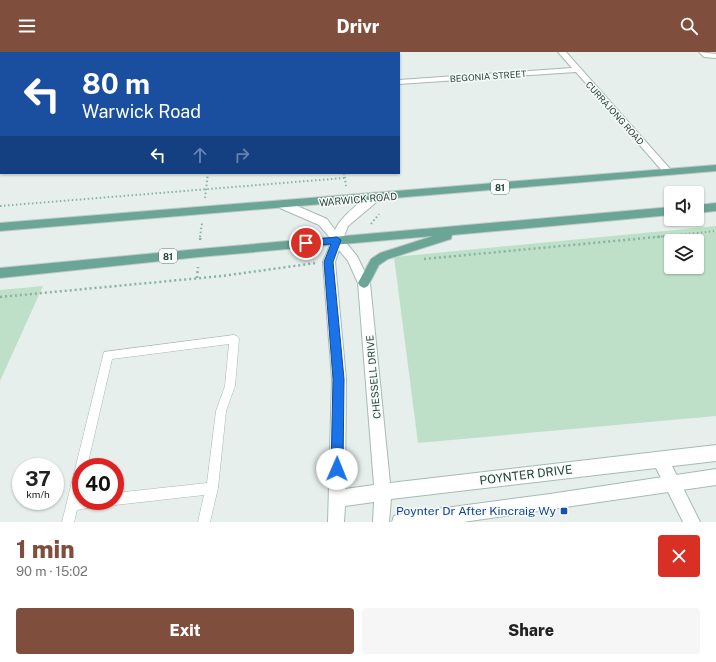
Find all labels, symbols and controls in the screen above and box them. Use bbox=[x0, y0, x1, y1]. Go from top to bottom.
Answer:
icon: menu bbox=[16, 15, 38, 37]
icon: search bbox=[678, 15, 700, 37]
text: Drivr bbox=[337, 16, 379, 37]
text: 80 m bbox=[82, 67, 150, 100]
icon: left bbox=[16, 68, 68, 120]
street label: BEGONIA STREET bbox=[449, 68, 527, 84]
street label: CURRAJONG ROAD bbox=[584, 79, 646, 147]
text: Warwick Road bbox=[82, 101, 201, 122]
icon: left bbox=[147, 144, 169, 166]
icon: ahead bbox=[189, 144, 211, 166]
icon: right bbox=[231, 144, 253, 166]
road number: 81 bbox=[491, 180, 509, 194]
map controls bbox=[664, 186, 704, 274]
button: sound bbox=[664, 186, 704, 226]
street label: WARWICK ROAD bbox=[319, 190, 398, 208]
pin bbox=[289, 226, 323, 260]
icon: arrive bbox=[295, 232, 317, 254]
button: layers bbox=[664, 234, 704, 274]
road number: 81 bbox=[159, 249, 177, 263]
street label: CHESSELL DRIVE bbox=[363, 335, 383, 419]
position arrow bbox=[316, 448, 358, 490]
speed limit sign: 40 bbox=[72, 458, 124, 510]
street label: POYNTER DRIVE bbox=[479, 462, 573, 488]
text: 37 bbox=[25, 467, 51, 491]
text: km/h bbox=[26, 488, 50, 500]
place label: Poynter Dr After Kincraig Wy bbox=[396, 504, 557, 518]
marker: Poynter Dr After Kincraig Wy bbox=[559, 506, 569, 516]
text: 1 min bbox=[16, 535, 75, 563]
button: close bbox=[658, 535, 700, 577]
text: 90 m · 15:02 bbox=[16, 564, 88, 579]
button: Exit bbox=[16, 608, 354, 654]
button: Share bbox=[362, 608, 700, 654]

